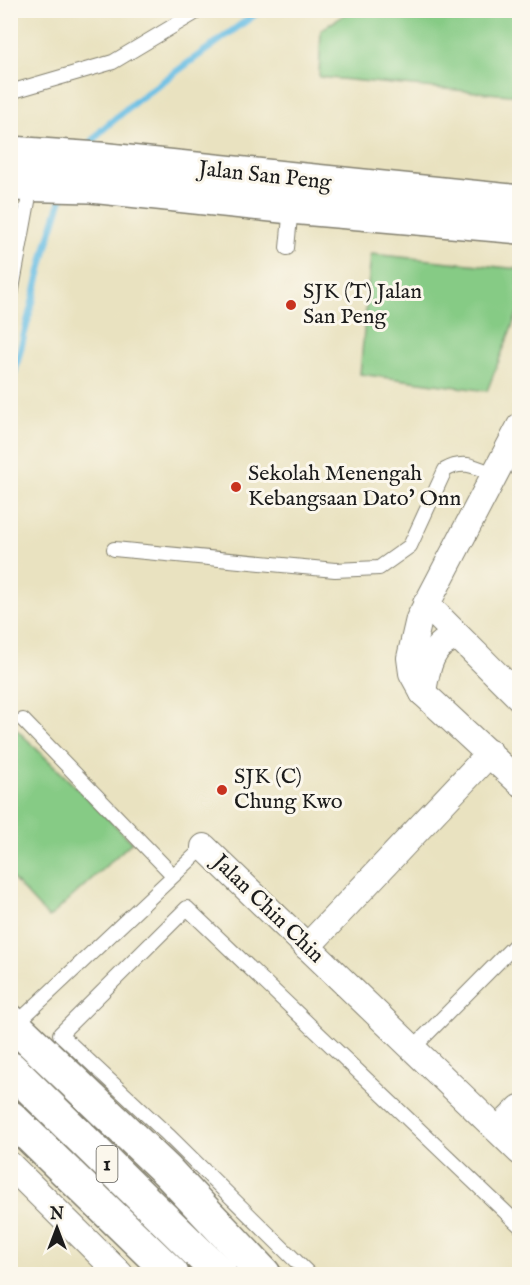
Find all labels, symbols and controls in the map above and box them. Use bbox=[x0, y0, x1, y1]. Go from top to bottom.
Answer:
street label: Jalan San Peng bbox=[194, 155, 334, 197]
place label: SJK (T) Jalan San Peng bbox=[303, 278, 422, 331]
marker: SJK (T) Jalan San Peng bbox=[284, 298, 298, 312]
place label: Sekolah Menengah Kebangsaan Dato' Onn bbox=[248, 460, 461, 513]
marker: Sekolah Menengah Kebangsaan Dato' Onn bbox=[229, 480, 243, 494]
place label: SJK (C) Chung Kwo bbox=[234, 763, 343, 816]
marker: SJK (C) Chung Kwo bbox=[215, 783, 229, 797]
street label: Jalan Chin Chin bbox=[204, 847, 330, 970]
road number: 1 bbox=[96, 1146, 118, 1182]
north arrow bbox=[27, 1198, 87, 1258]
text: N bbox=[49, 1205, 64, 1225]

